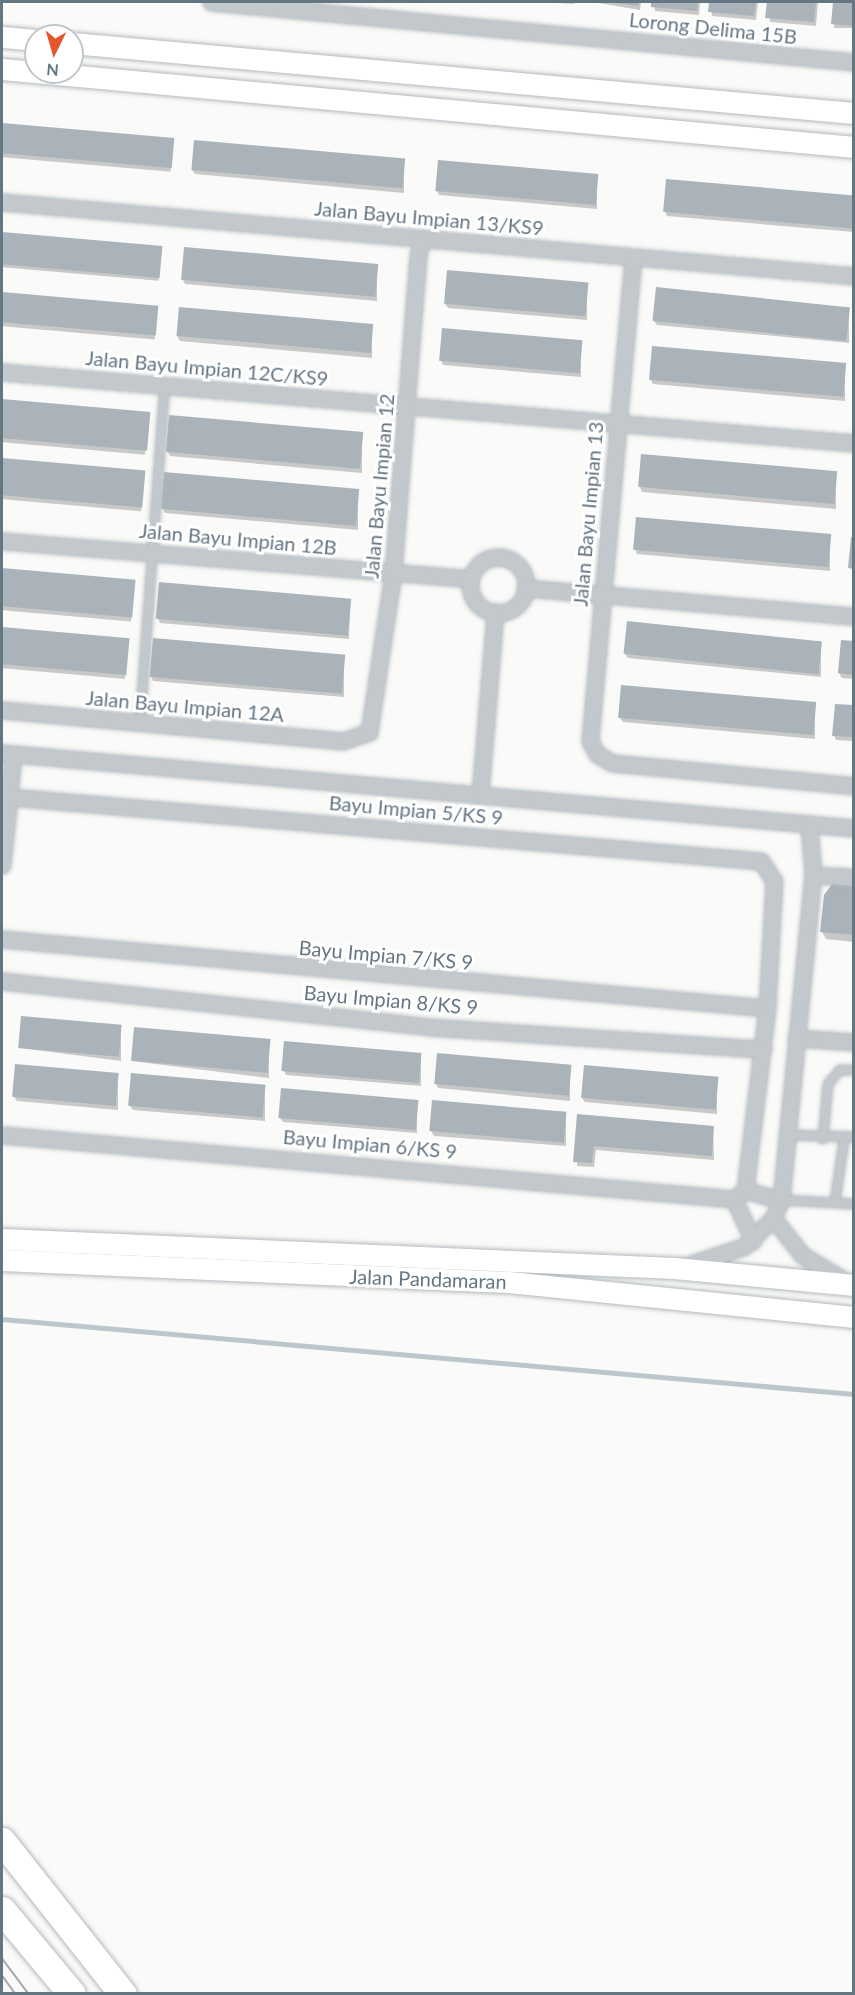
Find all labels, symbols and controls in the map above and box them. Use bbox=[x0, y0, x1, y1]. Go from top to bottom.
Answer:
street label: Lorong Delima 15B bbox=[628, 7, 798, 49]
north arrow bbox=[24, 24, 84, 84]
text: N bbox=[46, 60, 60, 80]
street label: Jalan Bayu Impian 13/KS9 bbox=[313, 196, 545, 240]
street label: Jalan Bayu Impian 12C/KS9 bbox=[85, 345, 329, 391]
street label: Jalan Bayu Impian 12 bbox=[359, 393, 399, 579]
street label: Jalan Bayu Impian 13 bbox=[568, 421, 608, 607]
street label: Jalan Bayu Impian 12B bbox=[138, 518, 338, 560]
street label: Jalan Bayu Impian 12A bbox=[85, 685, 285, 727]
street label: Bayu Impian 5/KS 9 bbox=[328, 790, 504, 830]
street label: Bayu Impian 7/KS 9 bbox=[298, 935, 474, 975]
street label: Bayu Impian 8/KS 9 bbox=[303, 980, 479, 1020]
street label: Bayu Impian 6/KS 9 bbox=[282, 1124, 458, 1164]
street label: Jalan Pandamaran bbox=[349, 1264, 507, 1294]

